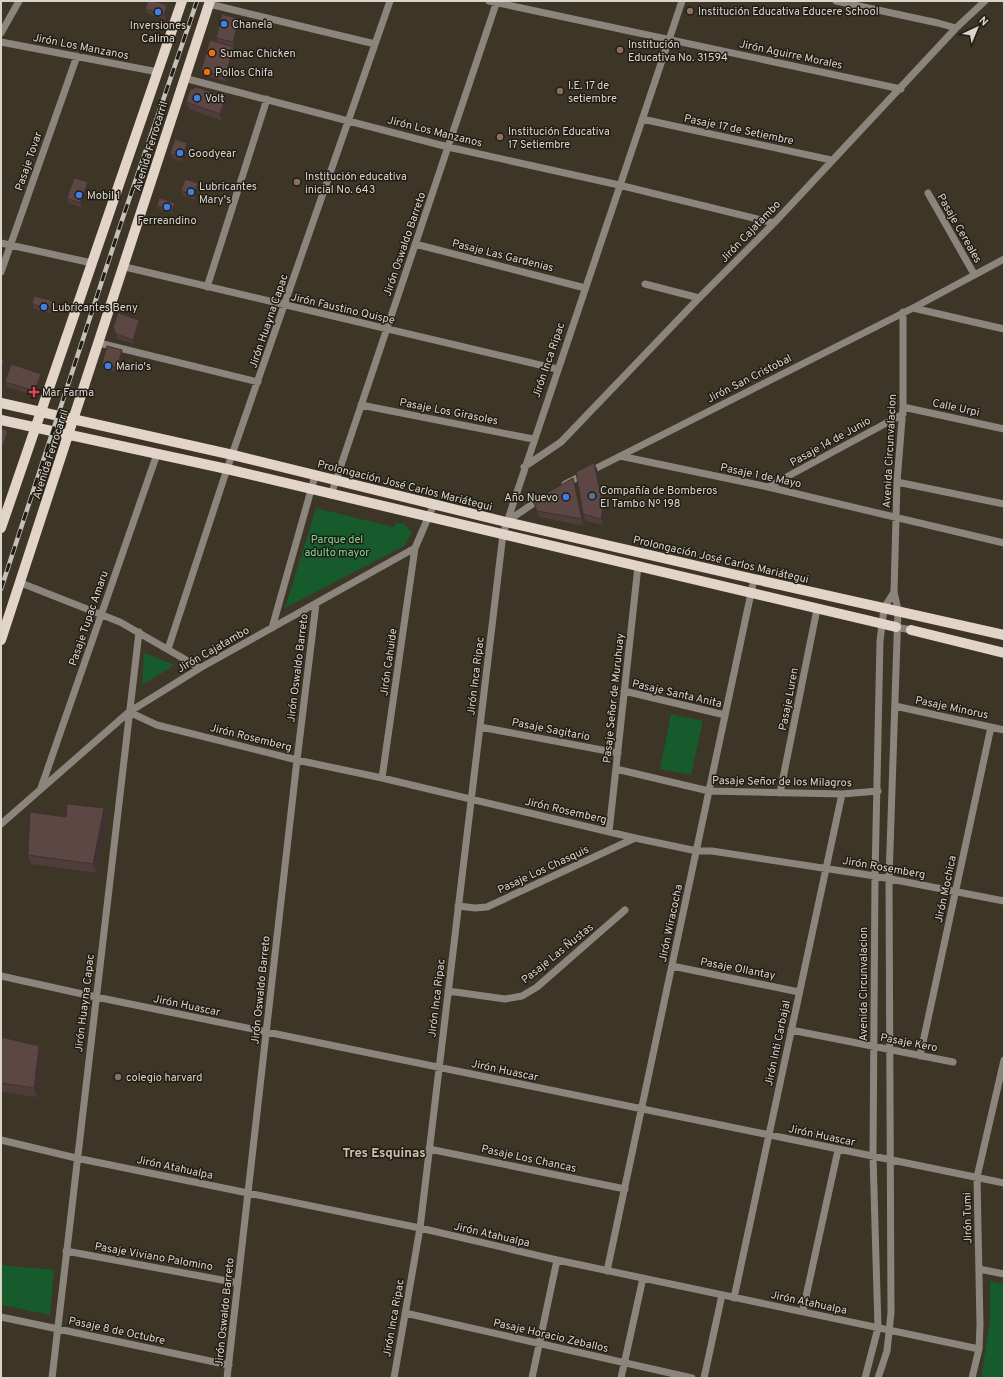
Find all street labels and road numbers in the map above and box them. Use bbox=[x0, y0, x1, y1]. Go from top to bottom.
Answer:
street label: Jirón Los Manzanos bbox=[32, 31, 130, 63]
street label: Jirón Aguirre Morales bbox=[738, 37, 844, 73]
street label: Avenida Ferrocarril bbox=[131, 100, 171, 193]
street label: Pasaje 17 de Setiembre bbox=[683, 111, 795, 148]
street label: Jirón Los Manzanos bbox=[386, 113, 484, 151]
street label: Pasaje Tovar bbox=[12, 129, 46, 193]
street label: Jirón Oswaldo Barreto bbox=[381, 190, 429, 298]
street label: Pasaje Cereales bbox=[934, 191, 985, 266]
street label: Jirón Cajatambo bbox=[717, 198, 784, 266]
street label: Pasaje Las Gardenias bbox=[450, 237, 555, 275]
street label: Jirón Huayna Capac bbox=[246, 272, 292, 370]
street label: Jirón Faustino Quispe bbox=[289, 290, 396, 328]
street label: Jirón Inca Ripac bbox=[529, 321, 568, 400]
street label: Jirón San Cristobal bbox=[705, 351, 794, 406]
street label: Avenida Circunvalacion bbox=[880, 394, 900, 509]
street label: Pasaje Los Girasoles bbox=[398, 396, 499, 428]
street label: Calle Urpi bbox=[931, 396, 981, 420]
street label: Avenida Ferrocarril bbox=[30, 408, 72, 501]
street label: Pasaje 14 de Junio bbox=[788, 414, 873, 470]
street label: Prolongación José Carlos Mariátegui bbox=[316, 457, 494, 515]
street label: Pasaje 1 de Mayo bbox=[719, 461, 803, 491]
street label: Prolongación José Carlos Mariátegui bbox=[632, 533, 810, 587]
street label: Pasaje Tupac Amaru bbox=[66, 569, 112, 668]
street label: Jirón Oswaldo Barreto bbox=[284, 613, 312, 723]
street label: Jirón Cajatambo bbox=[175, 624, 252, 676]
street label: Jirón Cahuide bbox=[377, 627, 401, 697]
street label: Pasaje Señor de Muruhuay bbox=[600, 632, 628, 764]
street label: Jirón Inca Ripac bbox=[464, 636, 488, 716]
street label: Pasaje Luren bbox=[776, 667, 802, 732]
street label: Pasaje Santa Anita bbox=[630, 677, 723, 711]
street label: Pasaje Minorus bbox=[914, 693, 990, 723]
street label: Pasaje Sagitario bbox=[510, 716, 591, 744]
street label: Jirón Rosemberg bbox=[208, 721, 293, 755]
street label: Pasaje Señor de los Milagros bbox=[712, 774, 852, 790]
street label: Jirón Rosemberg bbox=[523, 795, 608, 827]
street label: Pasaje Los Chasquis bbox=[495, 843, 591, 897]
street label: Jirón Rosemberg bbox=[841, 854, 926, 882]
street label: Jirón Mochica bbox=[932, 854, 960, 924]
street label: Jirón Wiracocha bbox=[656, 883, 686, 963]
street label: Pasaje Las Ñustas bbox=[519, 920, 596, 987]
street label: Avenida Circunvalacion bbox=[857, 927, 871, 1041]
street label: Jirón Oswaldo Barreto bbox=[248, 935, 274, 1045]
street label: Jirón Huayna Capac bbox=[72, 953, 98, 1053]
street label: Pasaje Ollantay bbox=[699, 955, 777, 983]
street label: Jirón Inca Ripac bbox=[425, 958, 449, 1038]
street label: Jirón Huascar bbox=[152, 992, 222, 1020]
street label: Jirón Inti Carbajal bbox=[762, 999, 794, 1087]
street label: Pasaje Kero bbox=[879, 1031, 939, 1055]
street label: Jirón Huascar bbox=[470, 1057, 540, 1085]
street label: Jirón Huascar bbox=[787, 1122, 857, 1150]
street label: Pasaje Los Chancas bbox=[480, 1142, 578, 1176]
street label: Jirón Atahualpa bbox=[135, 1153, 214, 1183]
street label: Jirón Tumi bbox=[961, 1192, 975, 1244]
street label: Jirón Atahualpa bbox=[452, 1219, 531, 1251]
street label: Pasaje Viviano Palomino bbox=[94, 1240, 214, 1274]
street label: Jirón Oswaldo Barreto bbox=[212, 1257, 238, 1367]
street label: Jirón Inca Ripac bbox=[380, 1278, 408, 1358]
street label: Jirón Atahualpa bbox=[769, 1288, 848, 1318]
street label: Pasaje 8 de Octubre bbox=[67, 1314, 166, 1348]
street label: Pasaje Horacio Zeballos bbox=[492, 1316, 610, 1356]

